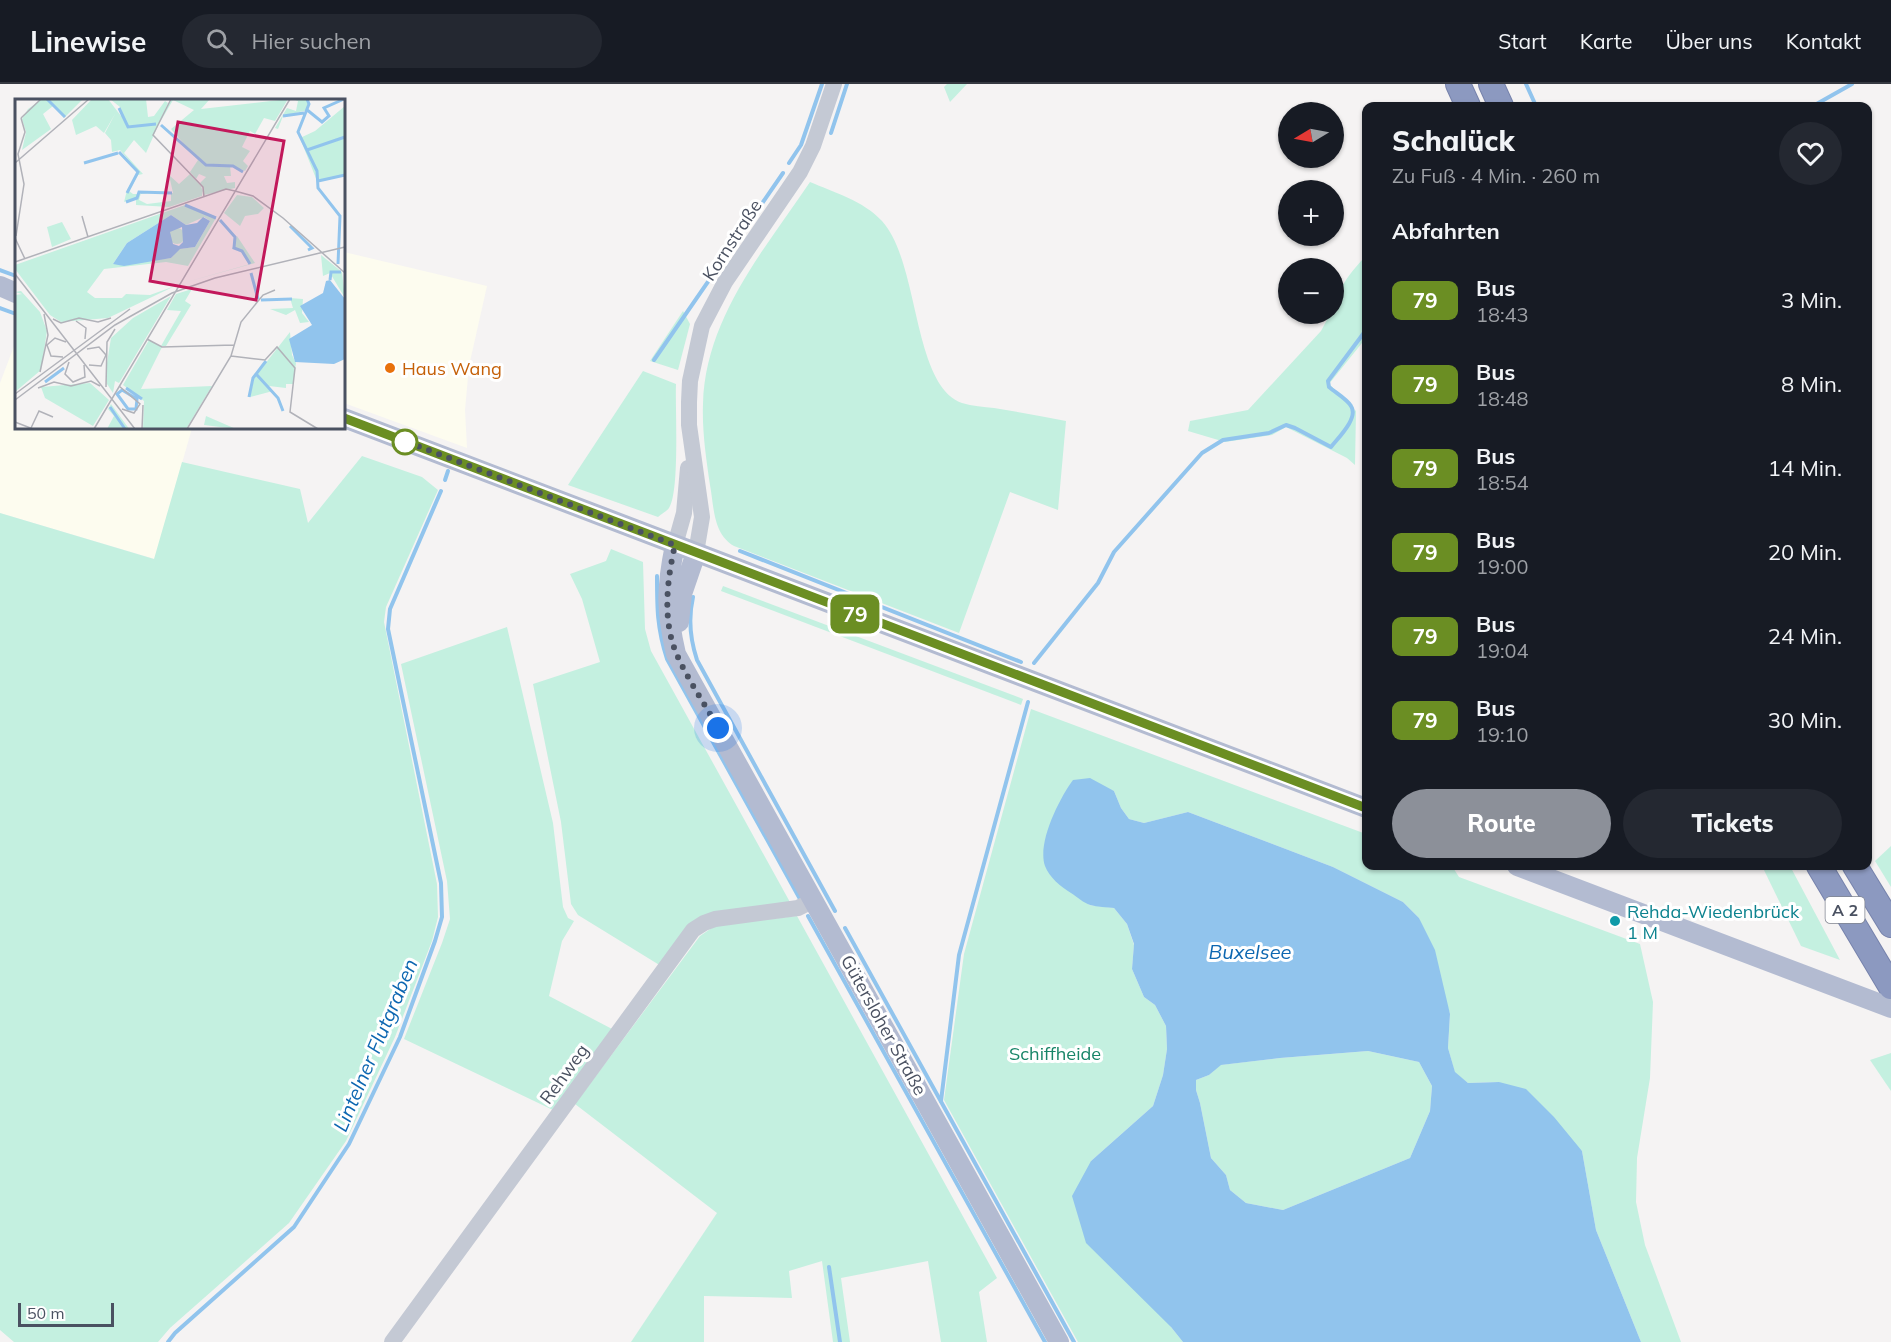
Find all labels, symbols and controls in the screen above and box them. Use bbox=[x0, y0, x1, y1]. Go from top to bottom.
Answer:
search box bbox=[182, 14, 602, 68]
text: Linewise bbox=[30, 24, 146, 59]
icon: search bbox=[203, 25, 236, 58]
text: Hier suchen bbox=[251, 27, 371, 55]
text: Start bbox=[1498, 28, 1547, 54]
text: Karte bbox=[1580, 28, 1632, 54]
text: Über uns bbox=[1665, 28, 1753, 54]
text: Kontakt bbox=[1786, 28, 1861, 54]
inset map bbox=[15, 99, 345, 429]
north arrow bbox=[1278, 102, 1344, 168]
map controls bbox=[1278, 102, 1344, 324]
button: heart bbox=[1779, 122, 1842, 185]
text: Schalück bbox=[1392, 123, 1515, 158]
text: Zu Fuß · 4 Min. · 260 m bbox=[1392, 163, 1600, 188]
button: + bbox=[1278, 180, 1344, 246]
street label: Kornstraße bbox=[697, 195, 767, 285]
text: Abfahrten bbox=[1392, 217, 1500, 245]
button: − bbox=[1278, 258, 1344, 324]
text: Bus bbox=[1476, 274, 1515, 302]
text: 3 Min. bbox=[1781, 286, 1842, 314]
text: 79 bbox=[1412, 287, 1438, 313]
text: 18:43 bbox=[1476, 302, 1529, 327]
place label: Haus Wang bbox=[402, 357, 502, 380]
text: Bus bbox=[1476, 358, 1515, 386]
marker: Haus Wang bbox=[383, 361, 397, 375]
text: 8 Min. bbox=[1781, 370, 1842, 398]
text: 79 bbox=[1412, 371, 1438, 397]
text: 18:48 bbox=[1476, 386, 1529, 411]
unlabelled marker bbox=[392, 429, 418, 455]
text: Bus bbox=[1476, 442, 1515, 470]
text: 14 Min. bbox=[1768, 454, 1842, 482]
text: 79 bbox=[1412, 455, 1438, 481]
text: 18:54 bbox=[1476, 470, 1529, 495]
text: Bus bbox=[1476, 526, 1515, 554]
text: 20 Min. bbox=[1768, 538, 1842, 566]
text: 79 bbox=[1412, 539, 1438, 565]
text: 19:00 bbox=[1476, 554, 1529, 579]
line badge: 79 bbox=[828, 594, 882, 634]
text: 79 bbox=[842, 601, 868, 627]
text: Bus bbox=[1476, 610, 1515, 638]
text: 24 Min. bbox=[1768, 622, 1842, 650]
text: 79 bbox=[1412, 623, 1438, 649]
text: 19:04 bbox=[1476, 638, 1529, 663]
text: Bus bbox=[1476, 694, 1515, 722]
text: 30 Min. bbox=[1768, 706, 1842, 734]
text: 79 bbox=[1412, 707, 1438, 733]
your location bbox=[703, 713, 733, 743]
text: 19:10 bbox=[1476, 722, 1529, 747]
button: Route bbox=[1392, 789, 1611, 858]
button: Tickets bbox=[1623, 789, 1842, 858]
road number: A 2 bbox=[1826, 897, 1864, 923]
place label: Rehda-Wiedenbrück 1 M bbox=[1627, 900, 1800, 944]
marker: Rehda-Wiedenbrück 1 M bbox=[1608, 914, 1622, 928]
water label: Buxelsee bbox=[1209, 939, 1292, 964]
street label: Gütersloher Straße bbox=[836, 951, 932, 1099]
water label: Lintelner Flutgraben bbox=[327, 955, 423, 1135]
street label: Rehweg bbox=[535, 1039, 593, 1109]
park label: Schiffheide bbox=[1009, 1042, 1101, 1065]
scale bar bbox=[18, 1300, 114, 1328]
text: 50 m bbox=[27, 1303, 64, 1323]

